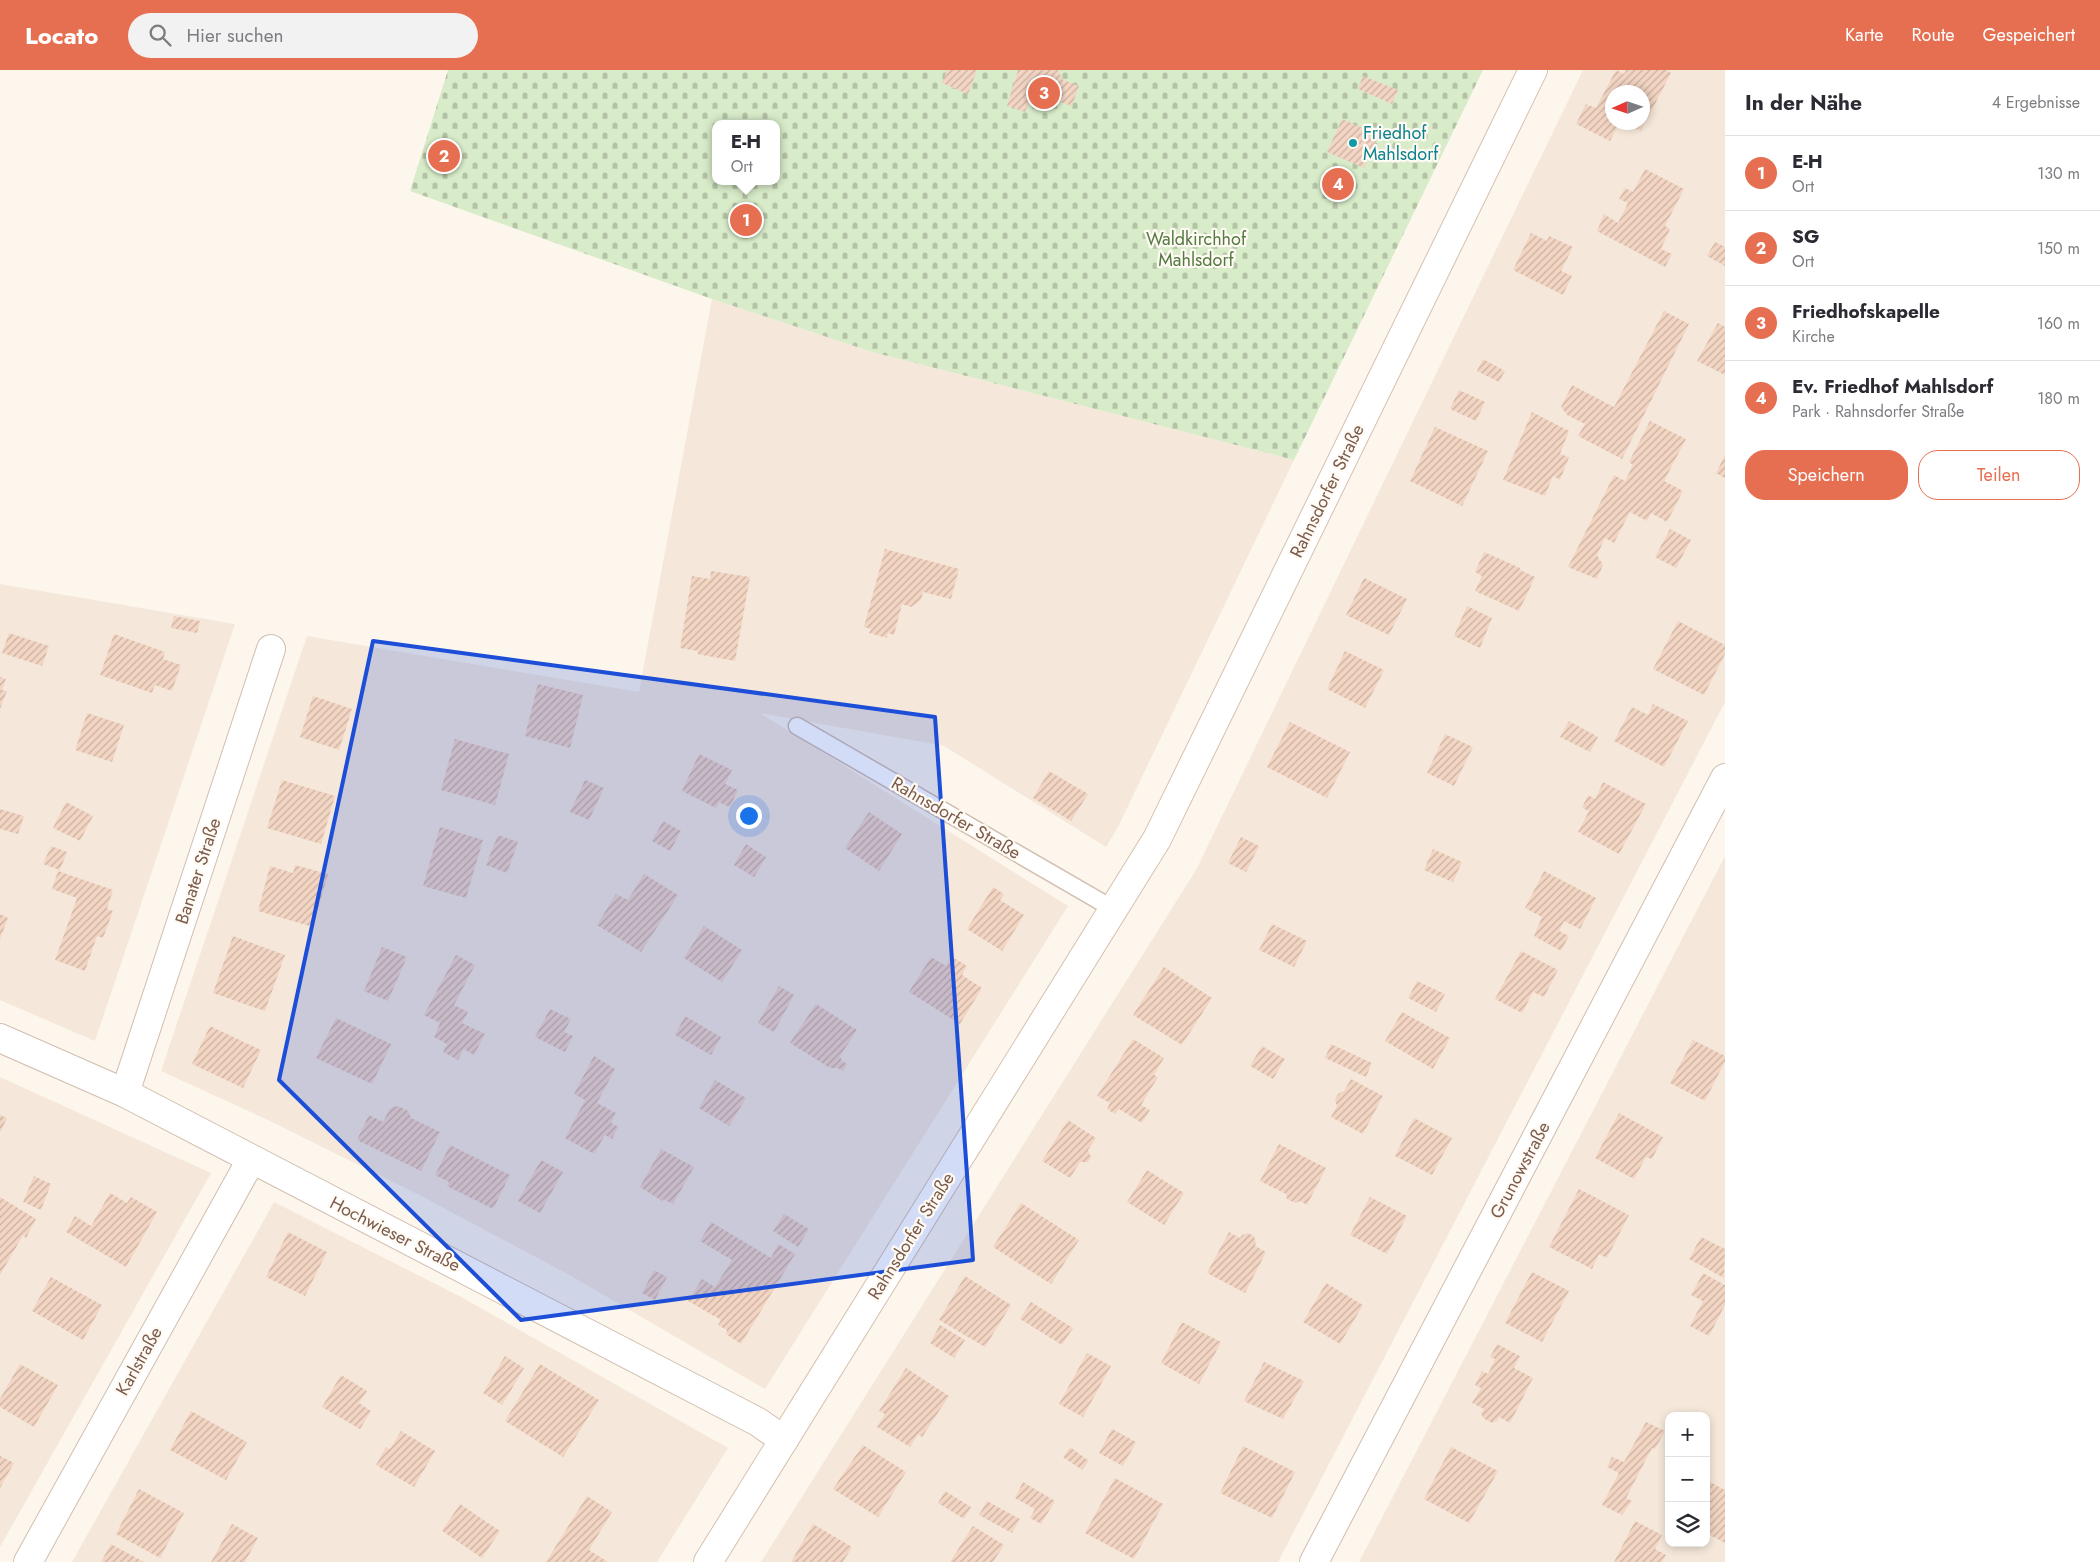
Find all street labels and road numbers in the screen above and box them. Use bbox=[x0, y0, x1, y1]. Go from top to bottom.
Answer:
street label: Rahnsdorfer Straße bbox=[1283, 420, 1371, 562]
street label: Rahnsdorfer Straße bbox=[886, 770, 1026, 866]
street label: Banater Straße bbox=[169, 814, 227, 928]
street label: Grunowstraße bbox=[1483, 1117, 1557, 1223]
street label: Rahnsdorfer Straße bbox=[861, 1167, 961, 1305]
street label: Hochwieser Straße bbox=[325, 1190, 465, 1278]
street label: Karlstraße bbox=[109, 1322, 169, 1400]

